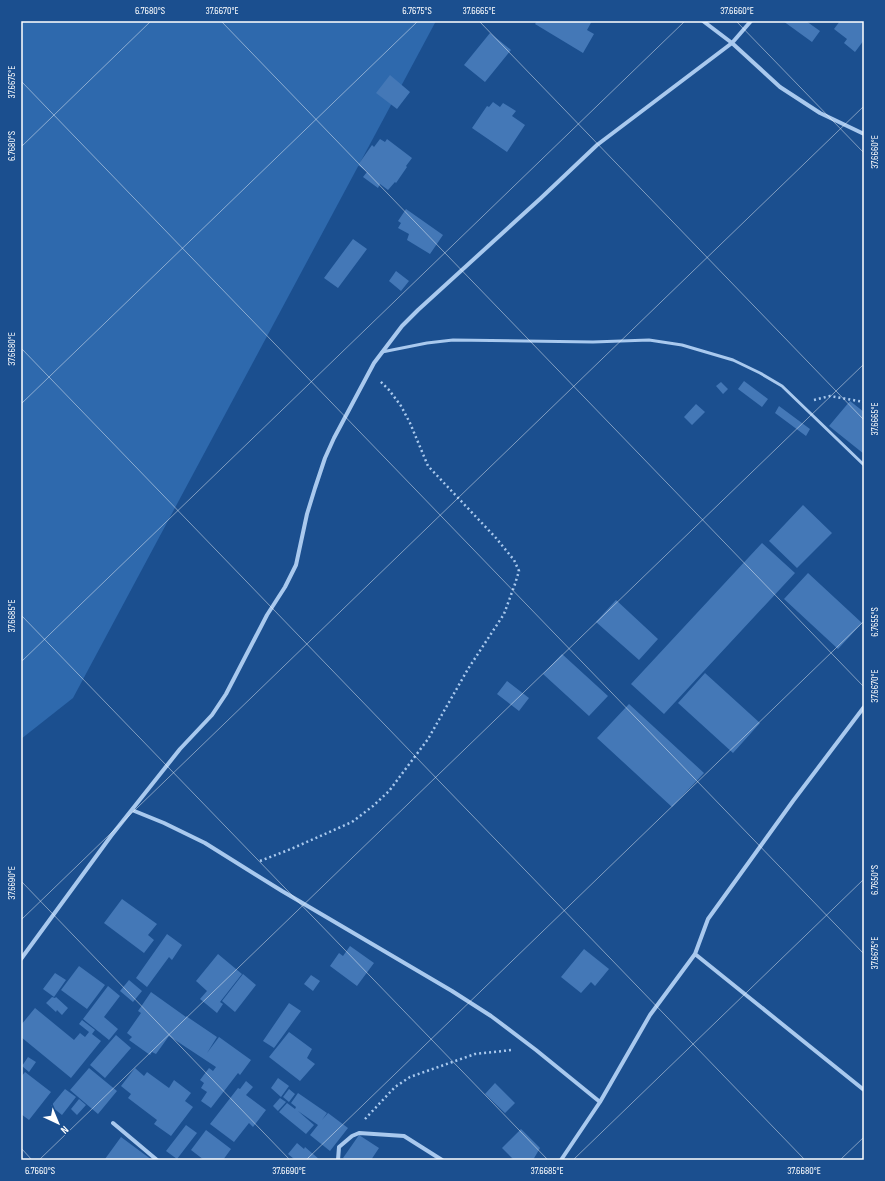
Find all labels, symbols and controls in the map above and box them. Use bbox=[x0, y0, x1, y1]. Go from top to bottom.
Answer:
text: 6.7680°S bbox=[135, 5, 165, 17]
text: 37.6670°E bbox=[205, 5, 239, 17]
text: 6.7675°S bbox=[402, 5, 432, 17]
text: 37.6665°E bbox=[462, 5, 496, 17]
text: 37.6660°E bbox=[720, 5, 754, 17]
text: 37.6675°E bbox=[6, 66, 18, 98]
text: 6.7680°S bbox=[6, 131, 18, 161]
text: 37.6660°E bbox=[869, 135, 881, 169]
text: 37.6680°E bbox=[6, 332, 18, 366]
text: 37.6665°E bbox=[869, 402, 881, 436]
text: 37.6685°E bbox=[6, 599, 18, 633]
text: 6.7655°S bbox=[869, 607, 881, 637]
text: 37.6670°E bbox=[869, 669, 881, 703]
text: 6.7650°S bbox=[869, 865, 881, 895]
text: 37.6690°E bbox=[6, 866, 18, 900]
text: 37.6675°E bbox=[869, 937, 881, 969]
north arrow bbox=[38, 1103, 78, 1143]
text: N bbox=[58, 1123, 71, 1137]
text: 6.7660°S bbox=[25, 1165, 55, 1177]
text: 37.6690°E bbox=[272, 1165, 306, 1177]
text: 37.6685°E bbox=[530, 1165, 564, 1177]
text: 37.6680°E bbox=[787, 1165, 821, 1177]

